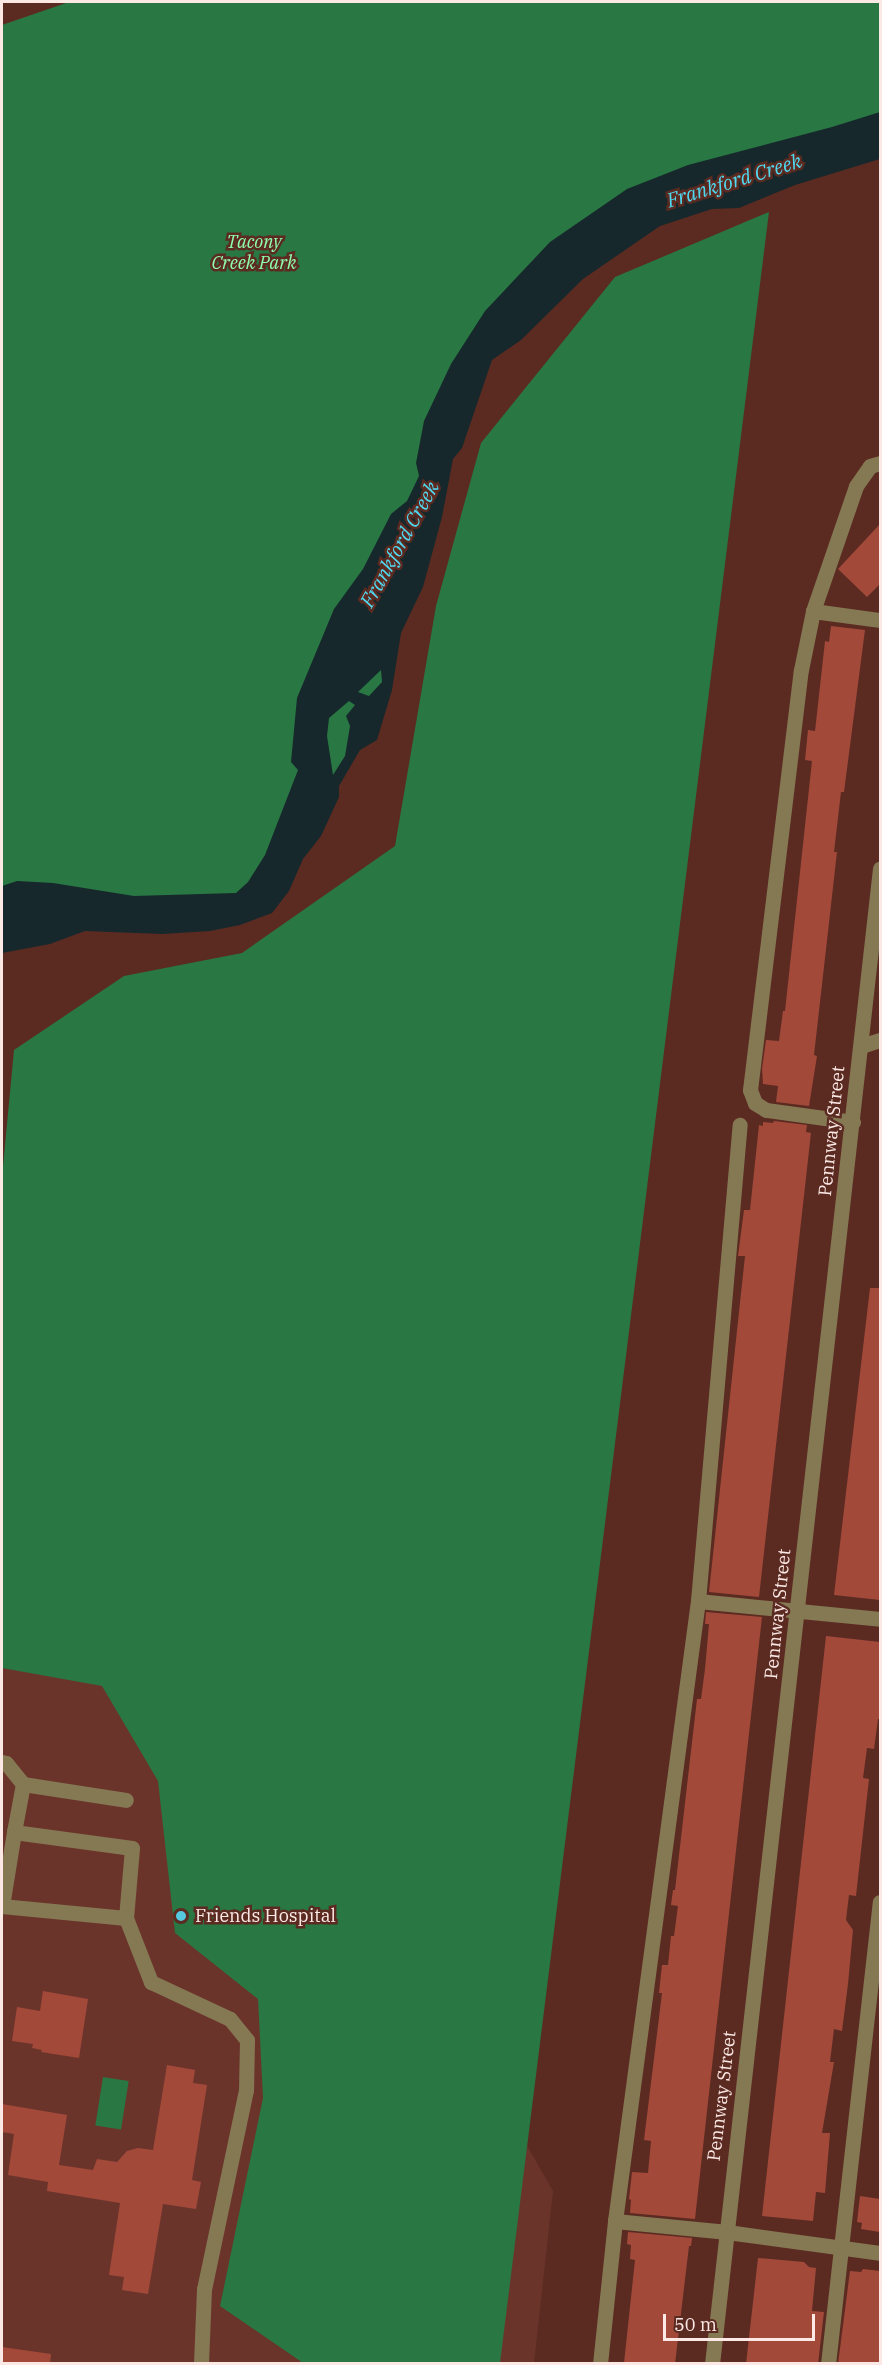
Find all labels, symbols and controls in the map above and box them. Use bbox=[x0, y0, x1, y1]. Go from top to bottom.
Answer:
water label: Frankford Creek bbox=[663, 148, 805, 212]
park label: Tacony Creek Park bbox=[211, 232, 297, 274]
water label: Frankford Creek bbox=[355, 477, 443, 611]
street label: Pennway Street bbox=[814, 1065, 850, 1197]
street label: Pennway Street bbox=[760, 1548, 796, 1680]
place label: Friends Hospital bbox=[195, 1905, 336, 1927]
marker: Friends Hospital bbox=[172, 1907, 190, 1925]
street label: Pennway Street bbox=[703, 2030, 741, 2162]
scale bar bbox=[666, 2302, 818, 2340]
text: 50 m bbox=[674, 2313, 717, 2336]

